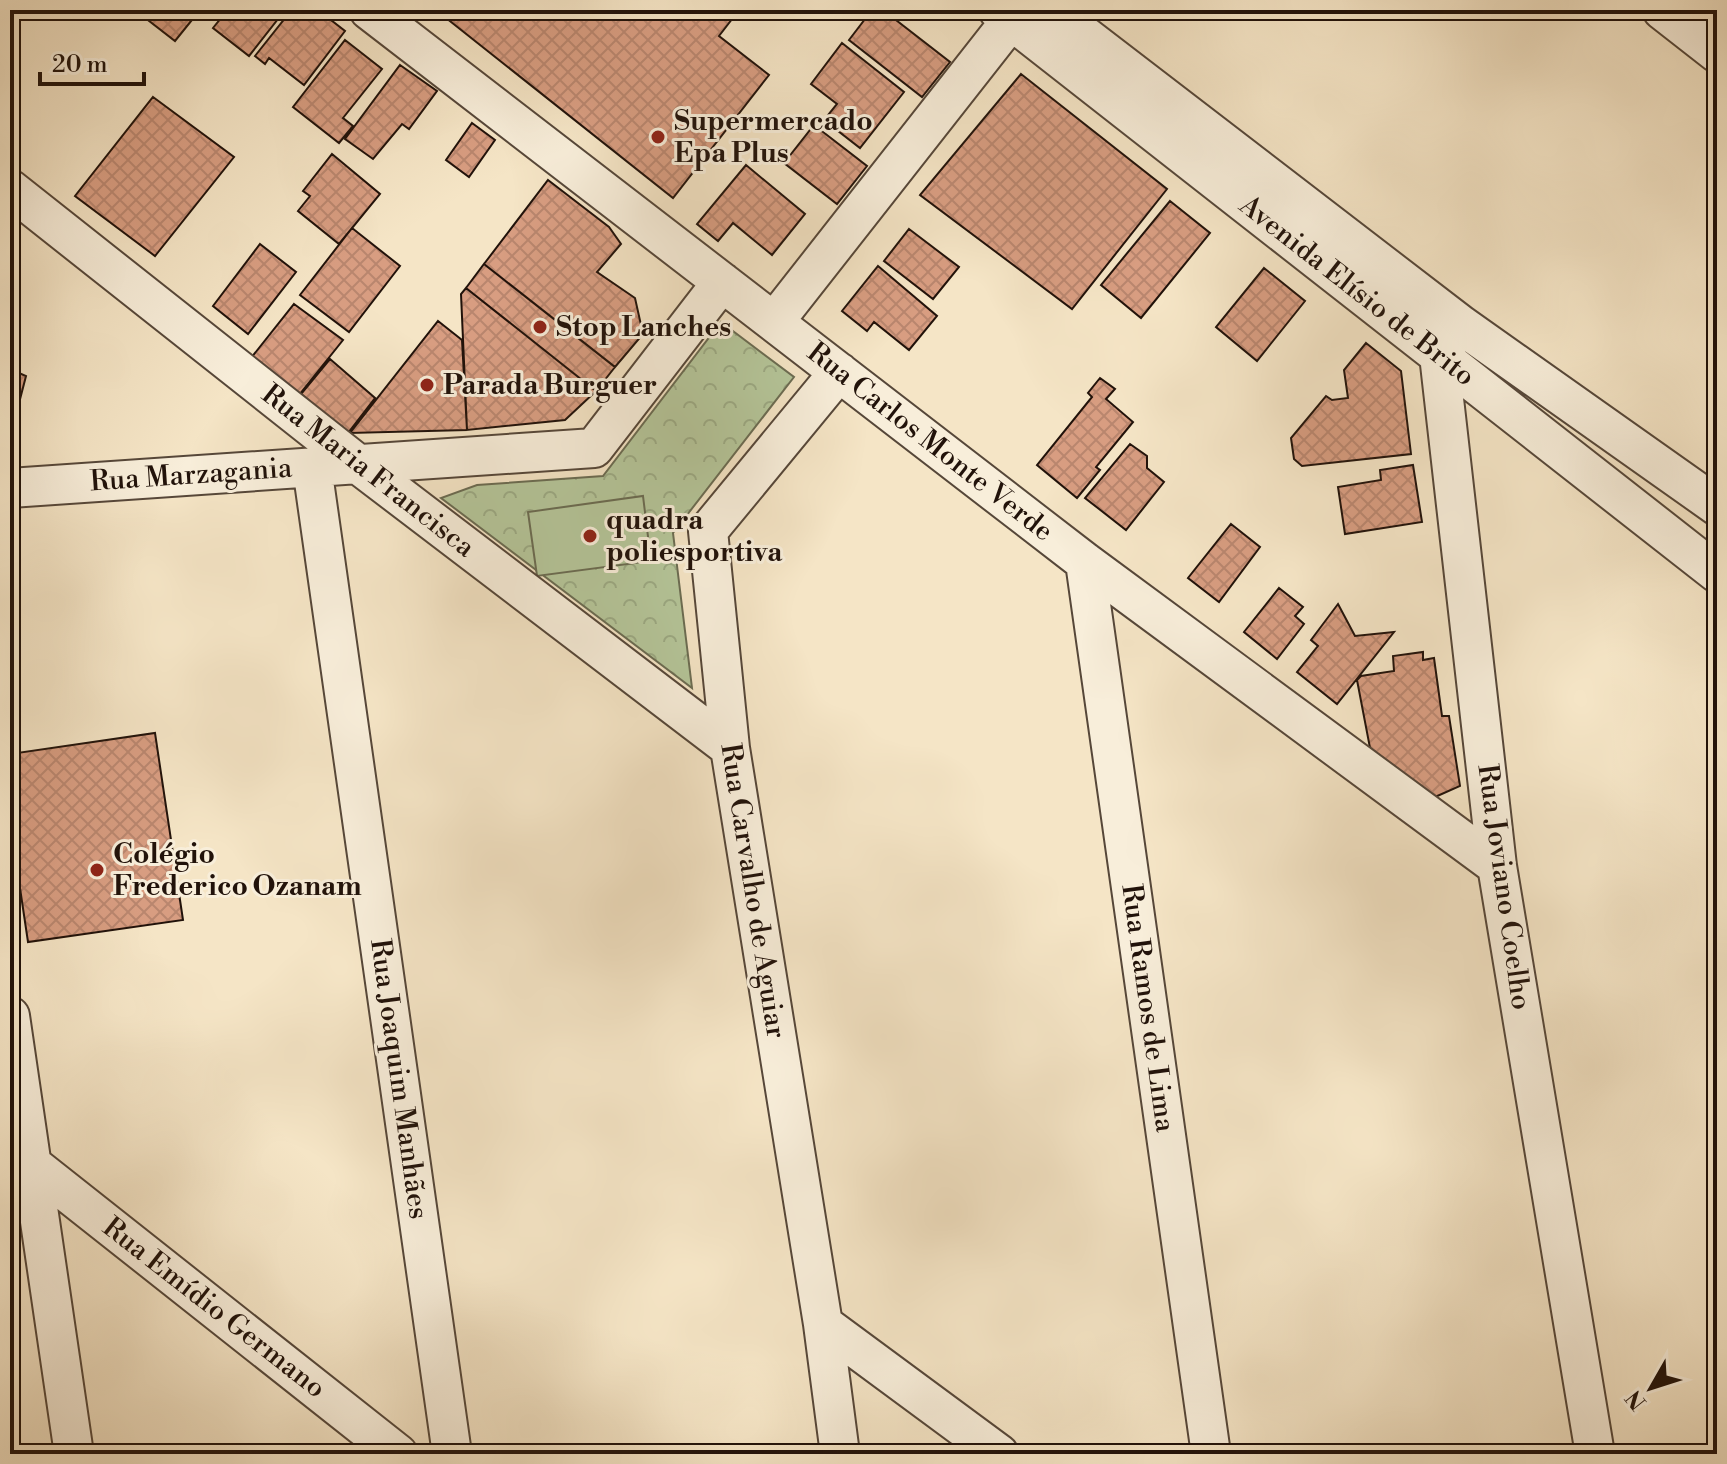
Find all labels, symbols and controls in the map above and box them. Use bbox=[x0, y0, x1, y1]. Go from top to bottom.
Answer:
scale bar bbox=[40, 36, 144, 86]
text: 20 m bbox=[52, 50, 108, 80]
place label: Supermercado Epa Plus bbox=[674, 104, 873, 171]
marker: Supermercado Epa Plus bbox=[649, 128, 667, 146]
street label: Avenida Elísio de Brito bbox=[1231, 187, 1482, 394]
place label: Stop Lanches bbox=[556, 310, 731, 345]
marker: Stop Lanches bbox=[531, 318, 549, 336]
street label: Rua Carlos Monte Verde bbox=[800, 335, 1060, 549]
place label: Parada Burguer bbox=[443, 368, 657, 403]
marker: Parada Burguer bbox=[418, 376, 436, 394]
street label: Rua Maria Francisca bbox=[254, 377, 482, 566]
street label: Rua Marzagania bbox=[89, 450, 294, 500]
place label: quadra poliesportiva bbox=[606, 503, 783, 570]
marker: quadra poliesportiva bbox=[581, 527, 599, 545]
street label: Rua Carvalho de Aguiar bbox=[712, 741, 794, 1041]
street label: Rua Joviano Coelho bbox=[1469, 762, 1539, 1012]
place label: Colégio Frederico Ozanam bbox=[113, 837, 362, 904]
marker: Colégio Frederico Ozanam bbox=[88, 861, 106, 879]
street label: Rua Ramos de Lima bbox=[1113, 882, 1183, 1135]
street label: Rua Joaquim Manhães bbox=[362, 937, 436, 1221]
street label: Rua Emídio Germano bbox=[95, 1210, 333, 1406]
north arrow bbox=[1611, 1348, 1691, 1428]
text: N bbox=[1620, 1384, 1653, 1415]

